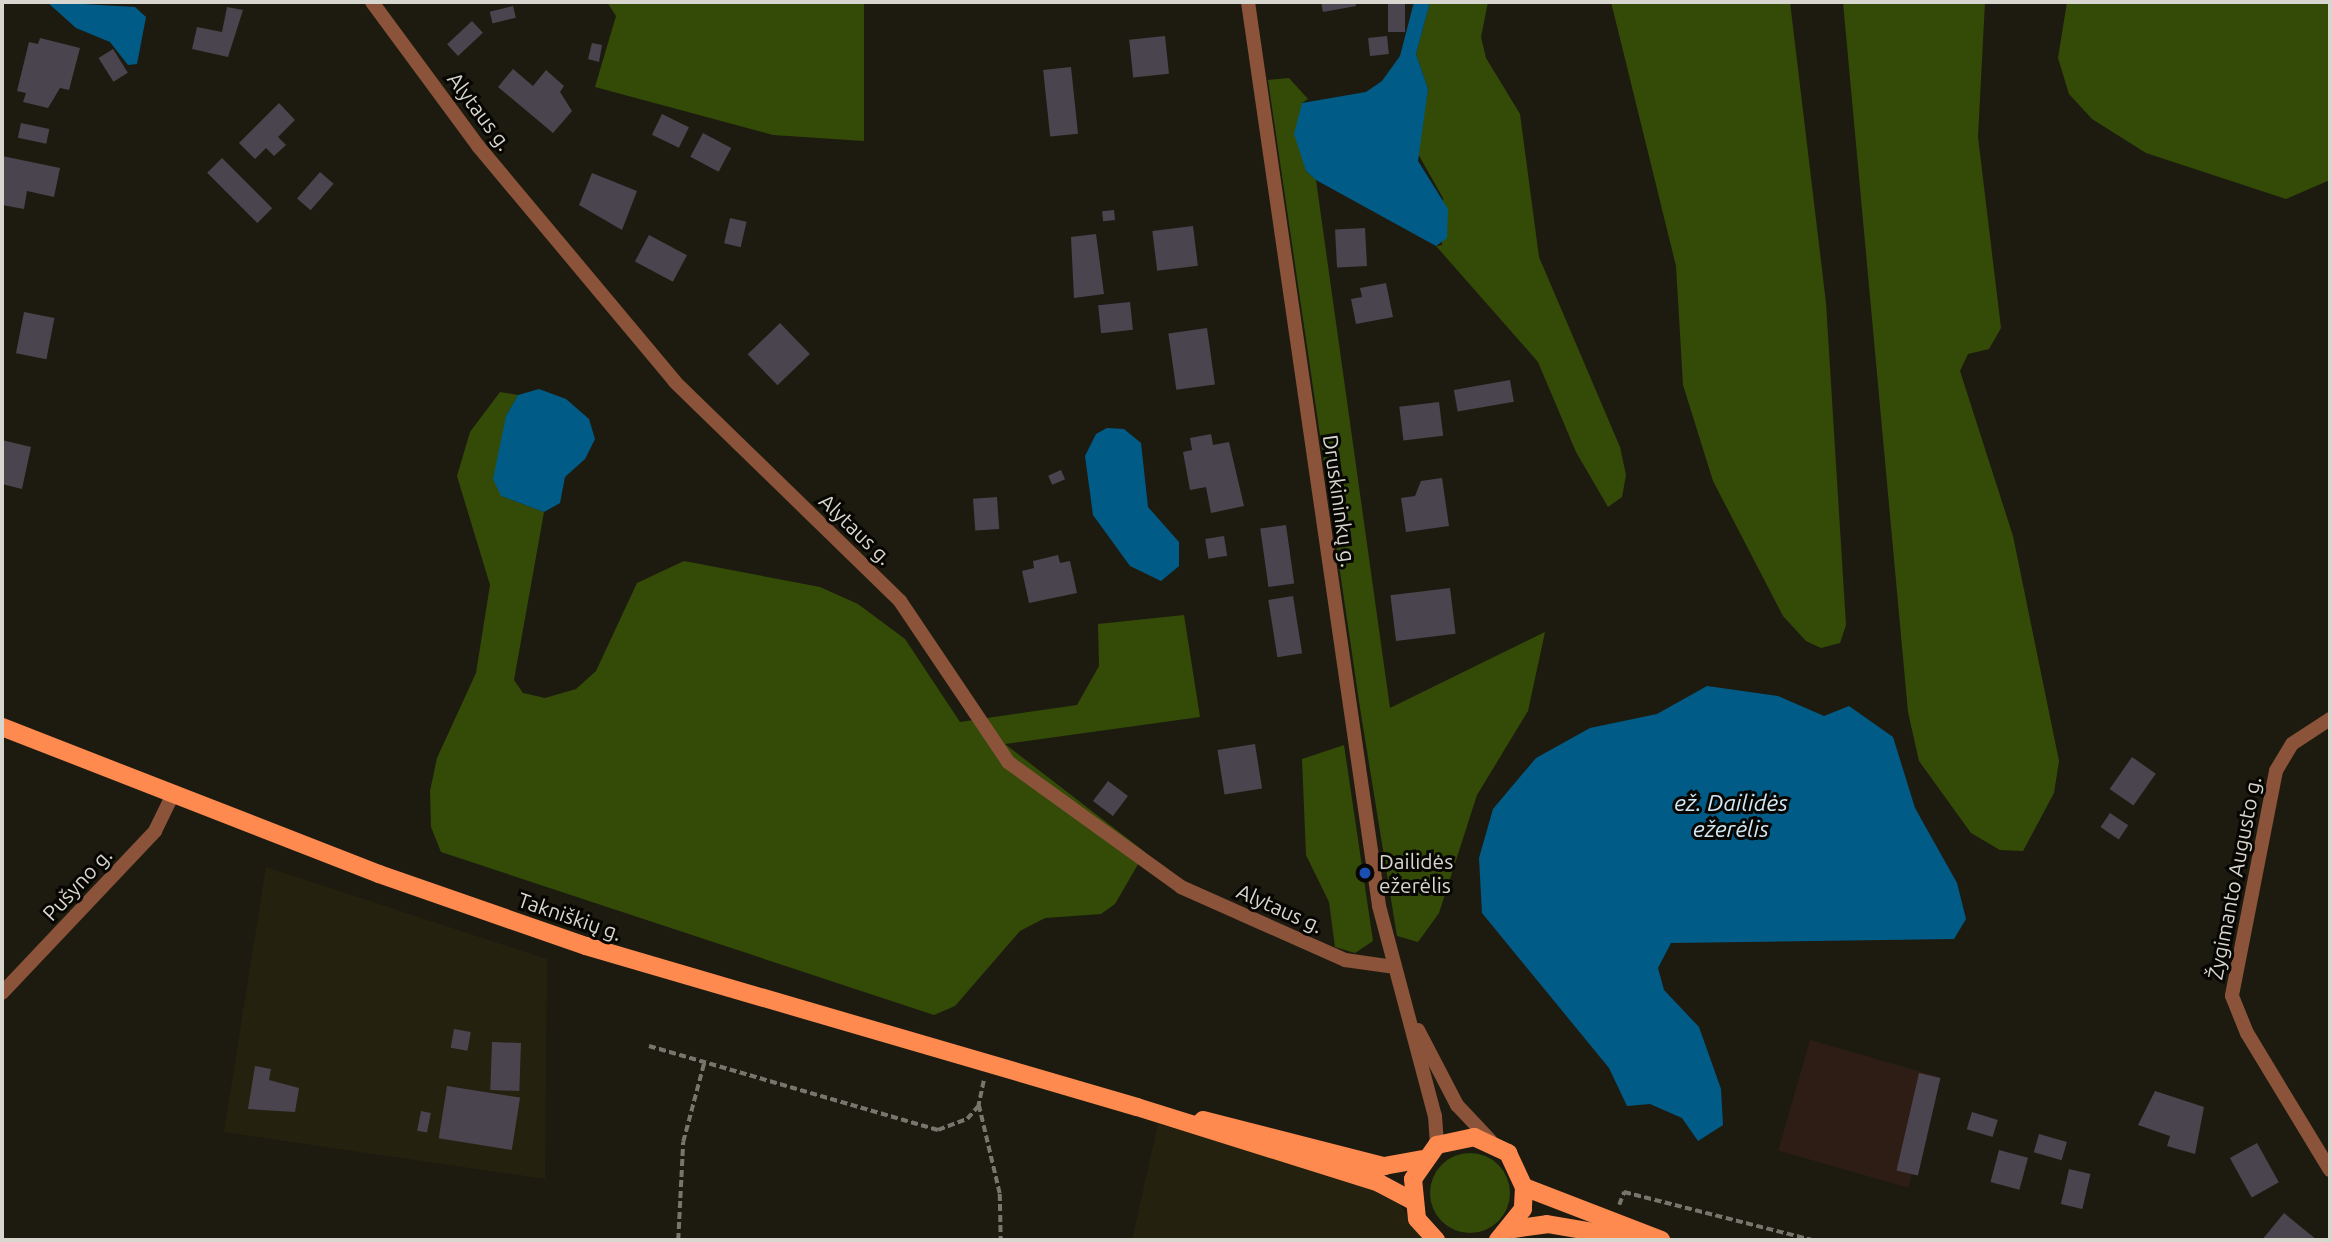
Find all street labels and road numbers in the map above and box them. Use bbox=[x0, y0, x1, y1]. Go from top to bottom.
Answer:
street label: Alytaus g. bbox=[442, 67, 518, 155]
street label: Druskininkų g. bbox=[1318, 433, 1362, 569]
street label: Alytaus g. bbox=[814, 488, 898, 570]
street label: Žygimanto Augusto g. bbox=[2202, 774, 2266, 982]
street label: Pušyno g. bbox=[37, 842, 117, 926]
street label: Alytaus g. bbox=[1233, 878, 1327, 938]
street label: Takniškių g. bbox=[515, 886, 625, 946]

